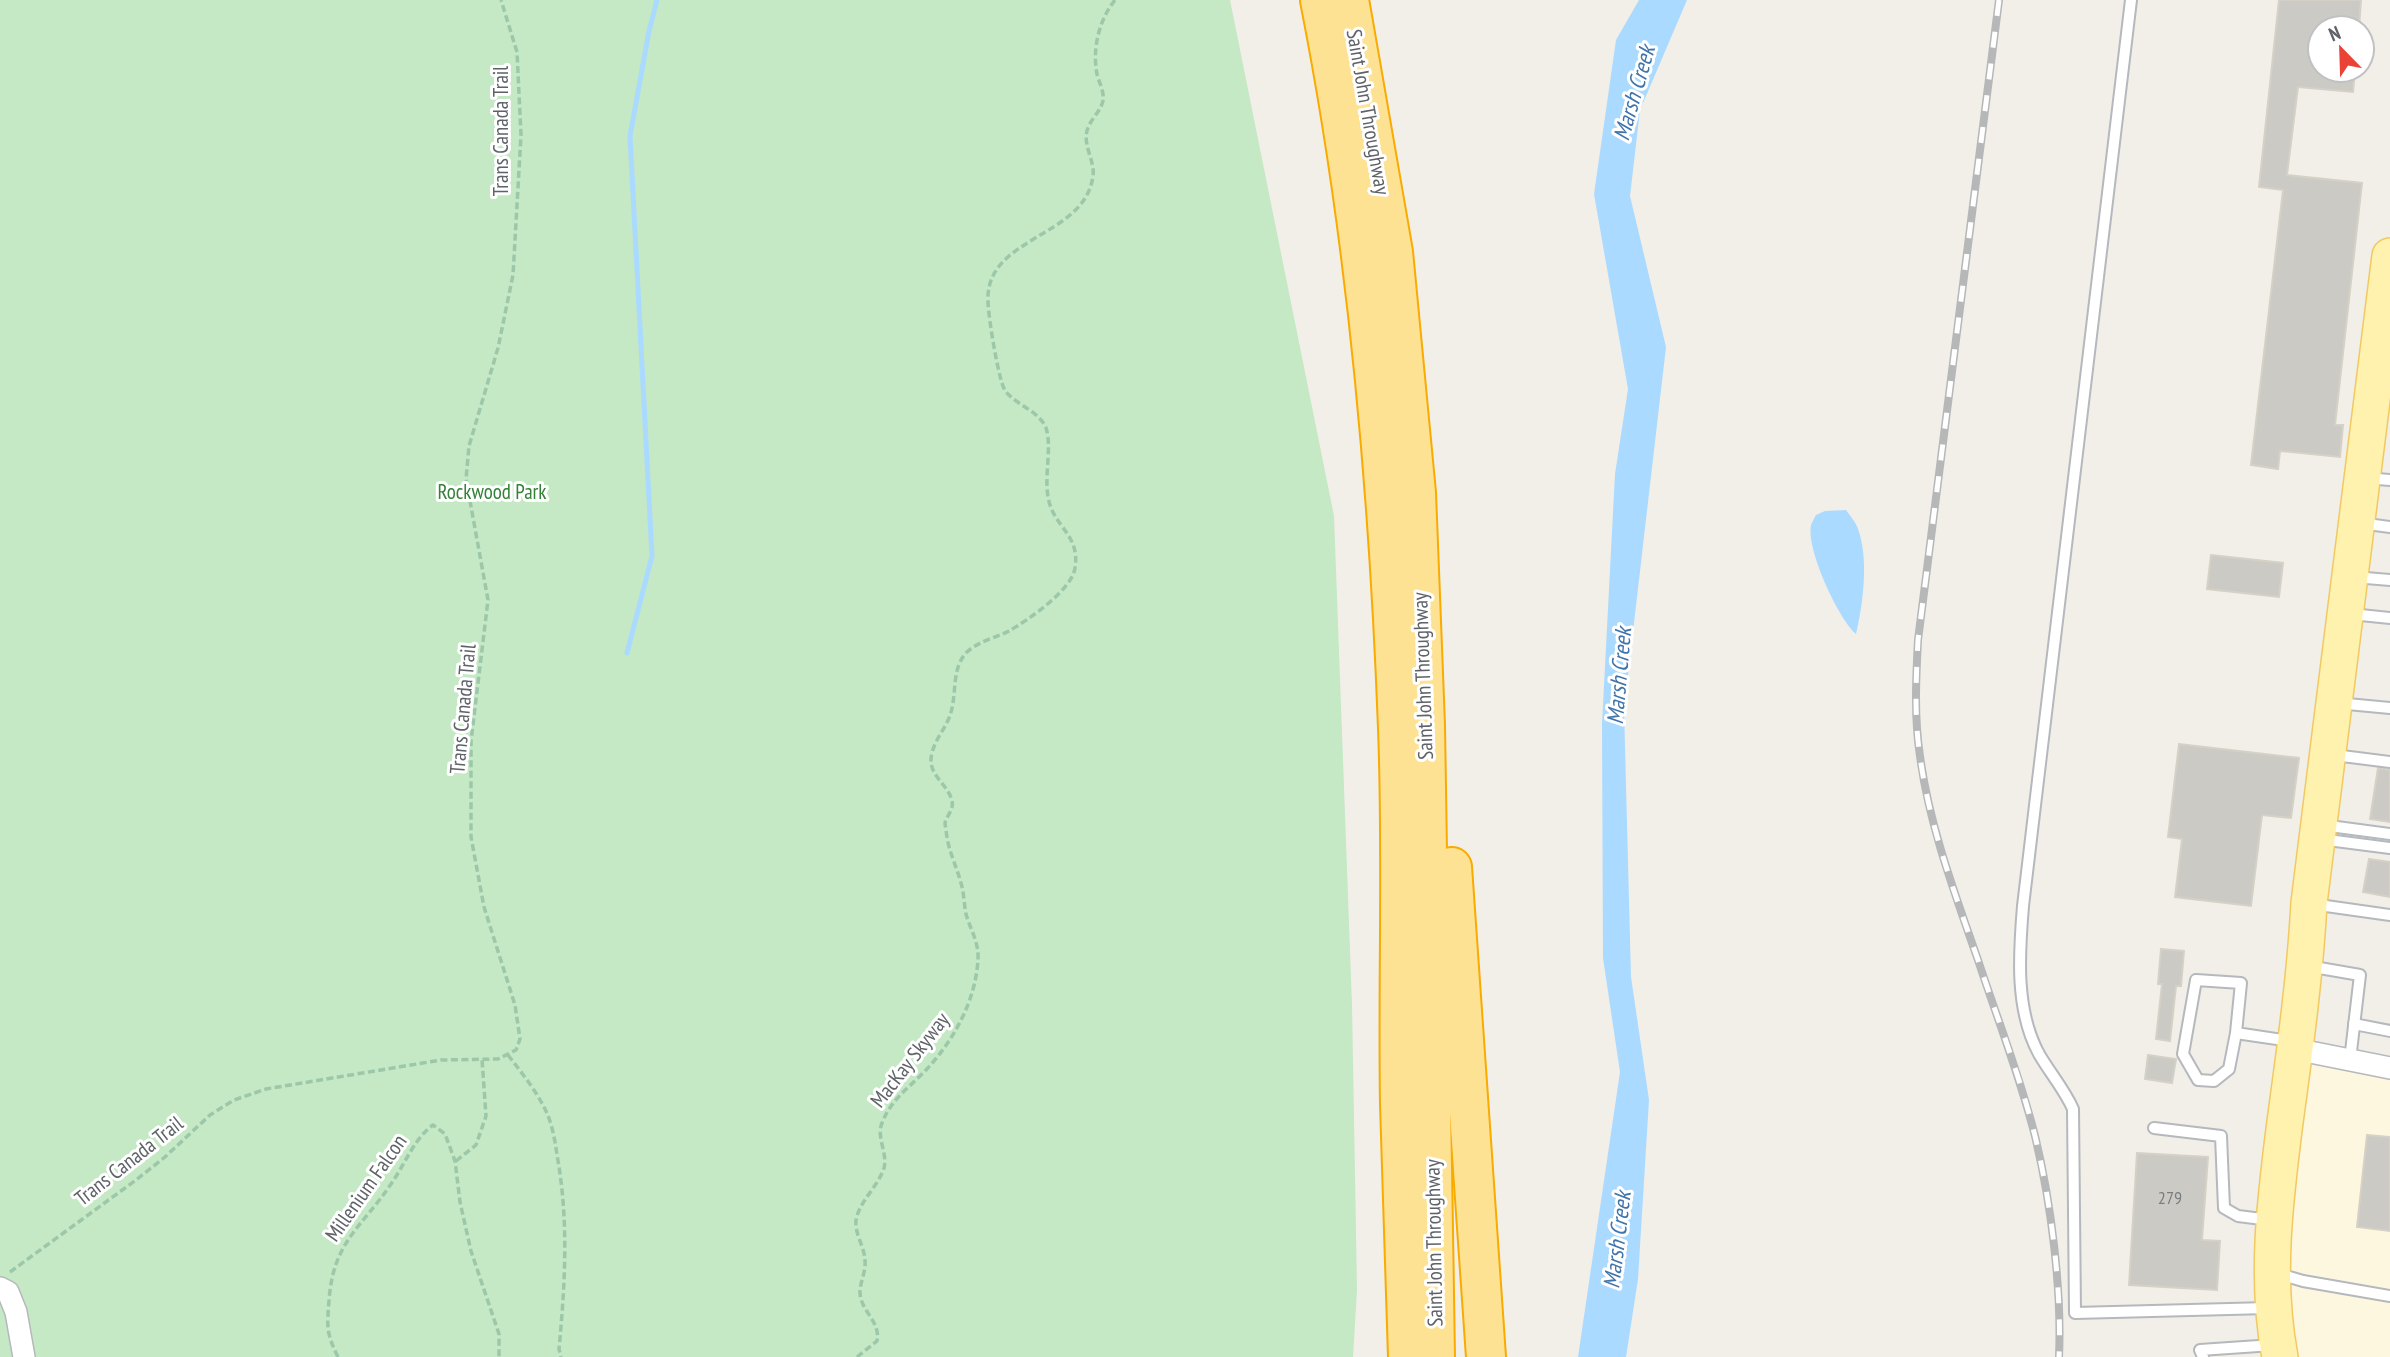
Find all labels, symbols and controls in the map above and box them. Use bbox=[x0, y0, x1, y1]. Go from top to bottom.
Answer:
north arrow bbox=[2306, 14, 2376, 84]
text: N bbox=[2325, 20, 2344, 46]
street label: Saint John Throughway bbox=[1341, 27, 1396, 197]
water label: Marsh Creek bbox=[1606, 39, 1662, 144]
street label: Trans Canada Trail bbox=[487, 66, 514, 196]
park label: Rockwood Park bbox=[437, 478, 547, 505]
street label: Saint John Throughway bbox=[1406, 592, 1439, 760]
water label: Marsh Creek bbox=[1600, 623, 1637, 726]
street label: Trans Canada Trail bbox=[443, 643, 482, 775]
street label: MacKay Skyway bbox=[864, 1007, 955, 1113]
street label: Trans Canada Trail bbox=[69, 1110, 189, 1211]
street label: Millenium Falcon bbox=[319, 1129, 412, 1247]
street label: Saint John Throughway bbox=[1419, 1159, 1448, 1327]
house number: 279 bbox=[2158, 1186, 2182, 1209]
water label: Marsh Creek bbox=[1596, 1187, 1637, 1290]

